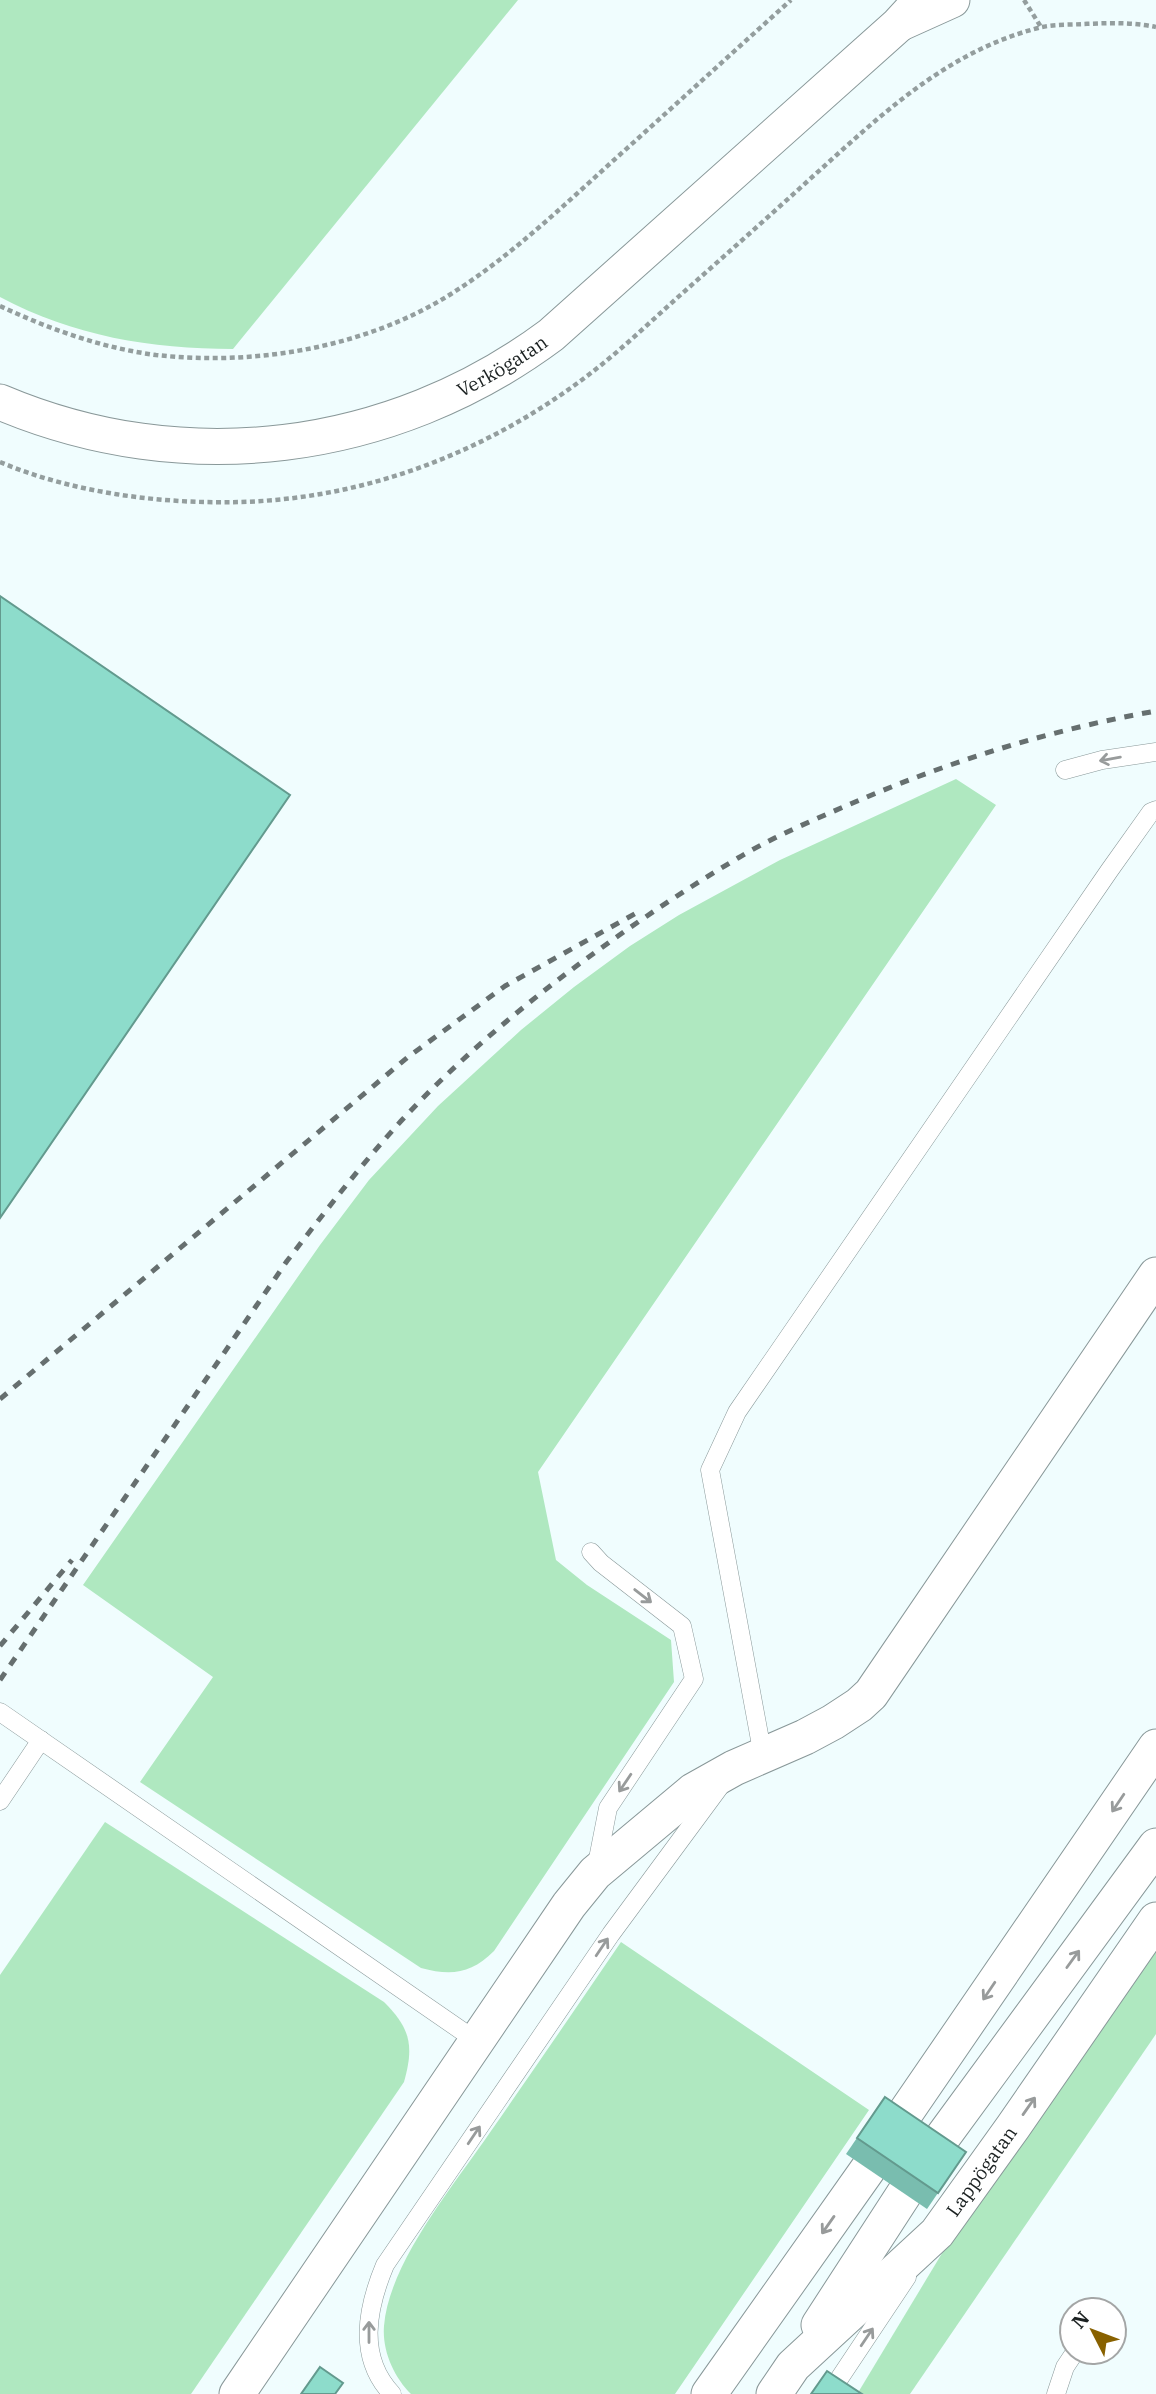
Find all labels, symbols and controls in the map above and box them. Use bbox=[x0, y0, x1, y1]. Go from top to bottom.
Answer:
street label: Verkögatan bbox=[453, 330, 552, 402]
one-way arrow bbox=[1099, 753, 1122, 766]
one-way arrow bbox=[634, 1589, 652, 1604]
one-way arrow bbox=[618, 1773, 632, 1792]
one-way arrow bbox=[1110, 1793, 1125, 1812]
one-way arrow bbox=[595, 1938, 609, 1957]
one-way arrow bbox=[1066, 1950, 1080, 1969]
one-way arrow bbox=[982, 1981, 996, 2000]
one-way arrow bbox=[1022, 2097, 1036, 2116]
street label: Lappögatan bbox=[941, 2121, 1022, 2221]
one-way arrow bbox=[467, 2126, 481, 2145]
one-way arrow bbox=[821, 2215, 835, 2234]
north arrow bbox=[1058, 2296, 1128, 2366]
text: N bbox=[1066, 2306, 1094, 2333]
one-way arrow bbox=[362, 2321, 376, 2344]
one-way arrow bbox=[860, 2328, 874, 2347]

